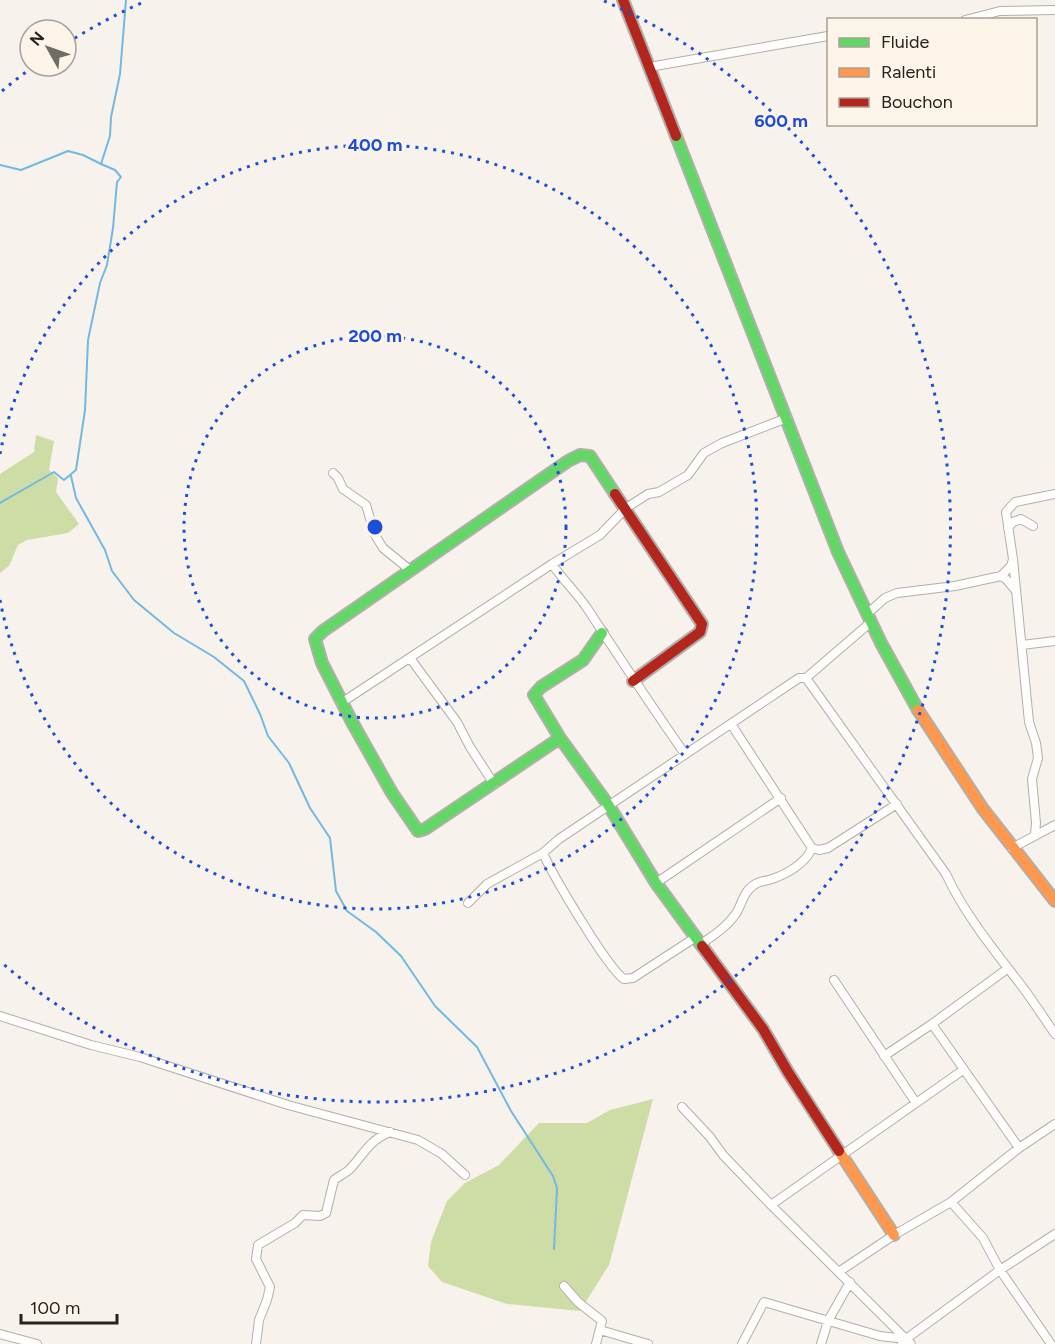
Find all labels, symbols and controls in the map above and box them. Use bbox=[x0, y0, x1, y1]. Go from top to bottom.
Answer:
north arrow bbox=[18, 18, 78, 78]
legend bbox=[827, 18, 1037, 126]
text: N bbox=[26, 28, 48, 50]
text: Fluide bbox=[881, 31, 930, 53]
text: Ralenti bbox=[881, 61, 936, 83]
text: Bouchon bbox=[881, 91, 953, 113]
text: 600 m bbox=[754, 110, 808, 132]
text: 400 m bbox=[348, 134, 402, 156]
text: 200 m bbox=[348, 325, 402, 347]
centre of rings bbox=[365, 517, 385, 537]
scale bar bbox=[21, 1287, 117, 1325]
text: 100 m bbox=[30, 1297, 80, 1319]

